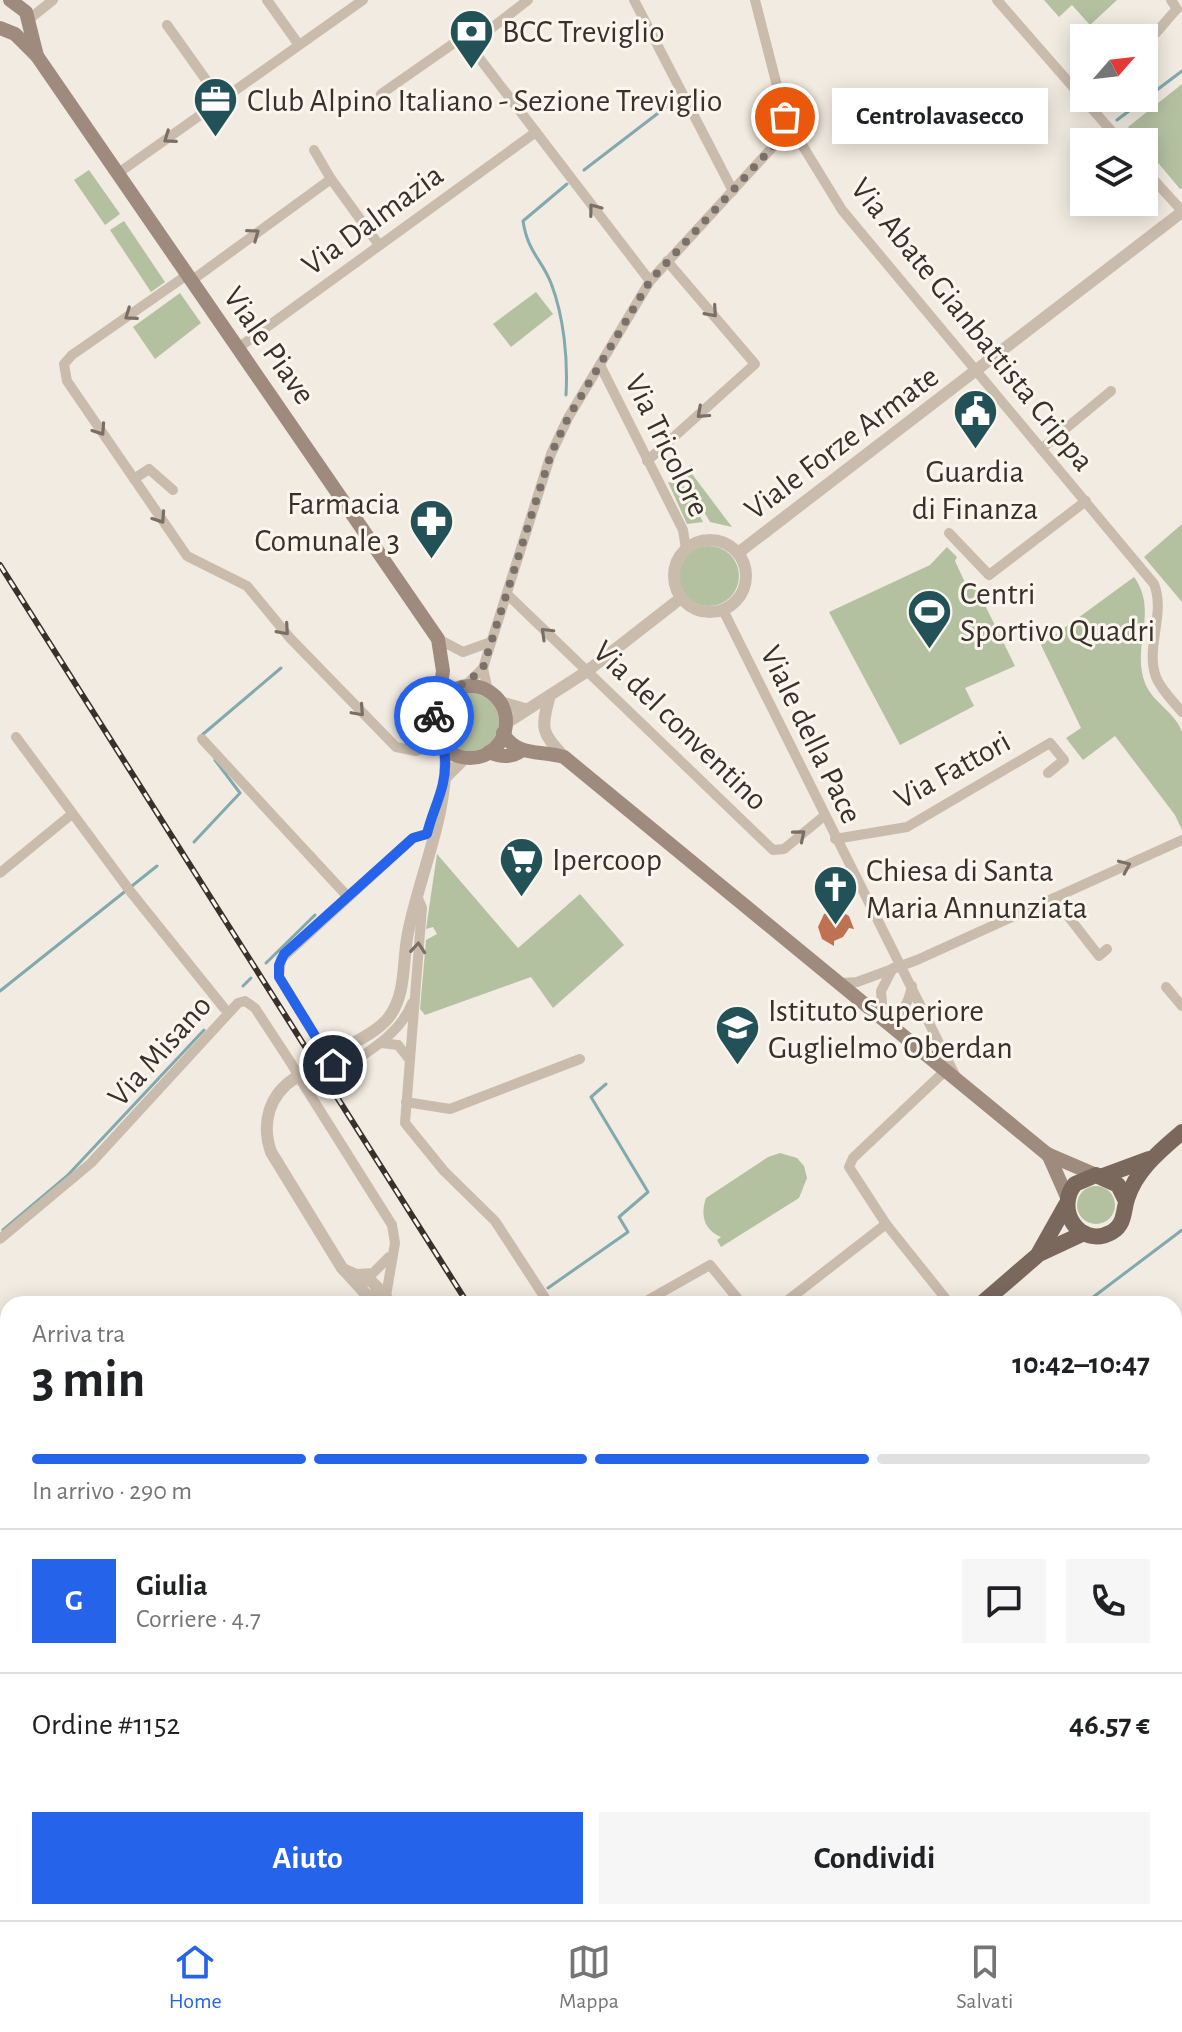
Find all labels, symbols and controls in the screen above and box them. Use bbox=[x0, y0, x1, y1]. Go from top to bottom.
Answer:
bank icon: BCC Treviglio bbox=[447, 7, 495, 70]
place label: BCC Treviglio bbox=[502, 16, 665, 48]
north arrow bbox=[1070, 24, 1158, 112]
map controls bbox=[1070, 24, 1158, 216]
office icon: Club Alpino Italiano - Sezione Treviglio bbox=[192, 76, 240, 139]
pin bbox=[751, 83, 819, 151]
place label: Club Alpino Italiano - Sezione Treviglio bbox=[247, 85, 723, 117]
callout: Centrolavasecco bbox=[833, 89, 1049, 145]
icon: bag bbox=[763, 95, 807, 139]
text: Centrolavasecco bbox=[856, 103, 1024, 129]
one-way arrow bbox=[163, 128, 177, 142]
button: layers bbox=[1070, 128, 1158, 216]
street label: Via Dalmazia bbox=[296, 158, 449, 281]
street label: Via Abate Gianbattista Crippa bbox=[845, 172, 1100, 477]
one-way arrow bbox=[589, 204, 603, 218]
one-way arrow bbox=[246, 230, 260, 244]
street label: Viale Piave bbox=[217, 281, 321, 410]
one-way arrow bbox=[702, 303, 716, 318]
one-way arrow bbox=[124, 305, 138, 320]
street label: Viale Forze Armate bbox=[739, 360, 944, 526]
street label: Via Tricolore bbox=[619, 369, 715, 522]
public building icon: Guardia di Finanza bbox=[951, 388, 999, 451]
one-way arrow bbox=[696, 404, 711, 418]
one-way arrow bbox=[90, 421, 105, 435]
place label: Guardia di Finanza bbox=[912, 456, 1038, 525]
place label: Farmacia Comunale 3 bbox=[255, 488, 400, 557]
pharmacy icon: Farmacia Comunale 3 bbox=[407, 497, 455, 560]
one-way arrow bbox=[150, 509, 165, 523]
place label: Centri Sportivo Quadri bbox=[960, 578, 1155, 647]
sports icon: Centri Sportivo Quadri bbox=[905, 587, 953, 650]
one-way arrow bbox=[274, 621, 289, 636]
one-way arrow bbox=[541, 628, 555, 642]
street label: Via del conventino bbox=[587, 635, 774, 817]
street label: Viale della Pace bbox=[754, 641, 868, 828]
courier bbox=[394, 676, 474, 756]
icon: bike bbox=[412, 694, 456, 738]
one-way arrow bbox=[350, 702, 364, 716]
street label: Via Fattori bbox=[889, 725, 1016, 815]
one-way arrow bbox=[791, 830, 806, 845]
supermarket icon: Ipercoop bbox=[497, 835, 545, 898]
place label: Ipercoop bbox=[552, 844, 662, 876]
place label: Chiesa di Santa Maria Annunziata bbox=[866, 855, 1088, 924]
one-way arrow bbox=[1117, 860, 1131, 876]
church icon: Chiesa di Santa Maria Annunziata bbox=[811, 864, 859, 927]
one-way arrow bbox=[409, 941, 426, 954]
street label: Via Misano bbox=[102, 989, 218, 1112]
place label: Istituto Superiore Guglielmo Oberdan bbox=[768, 995, 1013, 1064]
school or university icon: Istituto Superiore Guglielmo Oberdan bbox=[713, 1004, 761, 1067]
pin bbox=[299, 1031, 367, 1099]
icon: home bbox=[311, 1043, 355, 1087]
text: Arriva tra bbox=[32, 1321, 125, 1347]
text: 10:42–10:47 bbox=[1012, 1349, 1150, 1379]
text: 3 min bbox=[32, 1354, 145, 1406]
text: In arrivo · 290 m bbox=[32, 1478, 192, 1504]
button: chat bbox=[962, 1559, 1046, 1643]
button: phone bbox=[1066, 1559, 1150, 1643]
text: Giulia bbox=[136, 1571, 208, 1601]
text: G bbox=[65, 1586, 83, 1616]
text: Corriere · 4.7 bbox=[136, 1606, 261, 1632]
text: Ordine #1152 bbox=[32, 1710, 180, 1740]
text: 46.57 € bbox=[1069, 1710, 1150, 1740]
button: Aiuto bbox=[32, 1812, 583, 1904]
button: Condividi bbox=[599, 1812, 1150, 1904]
tab: Home bbox=[169, 1940, 222, 2014]
tab: Mappa bbox=[559, 1940, 619, 2014]
tab: Salvati bbox=[956, 1940, 1013, 2014]

